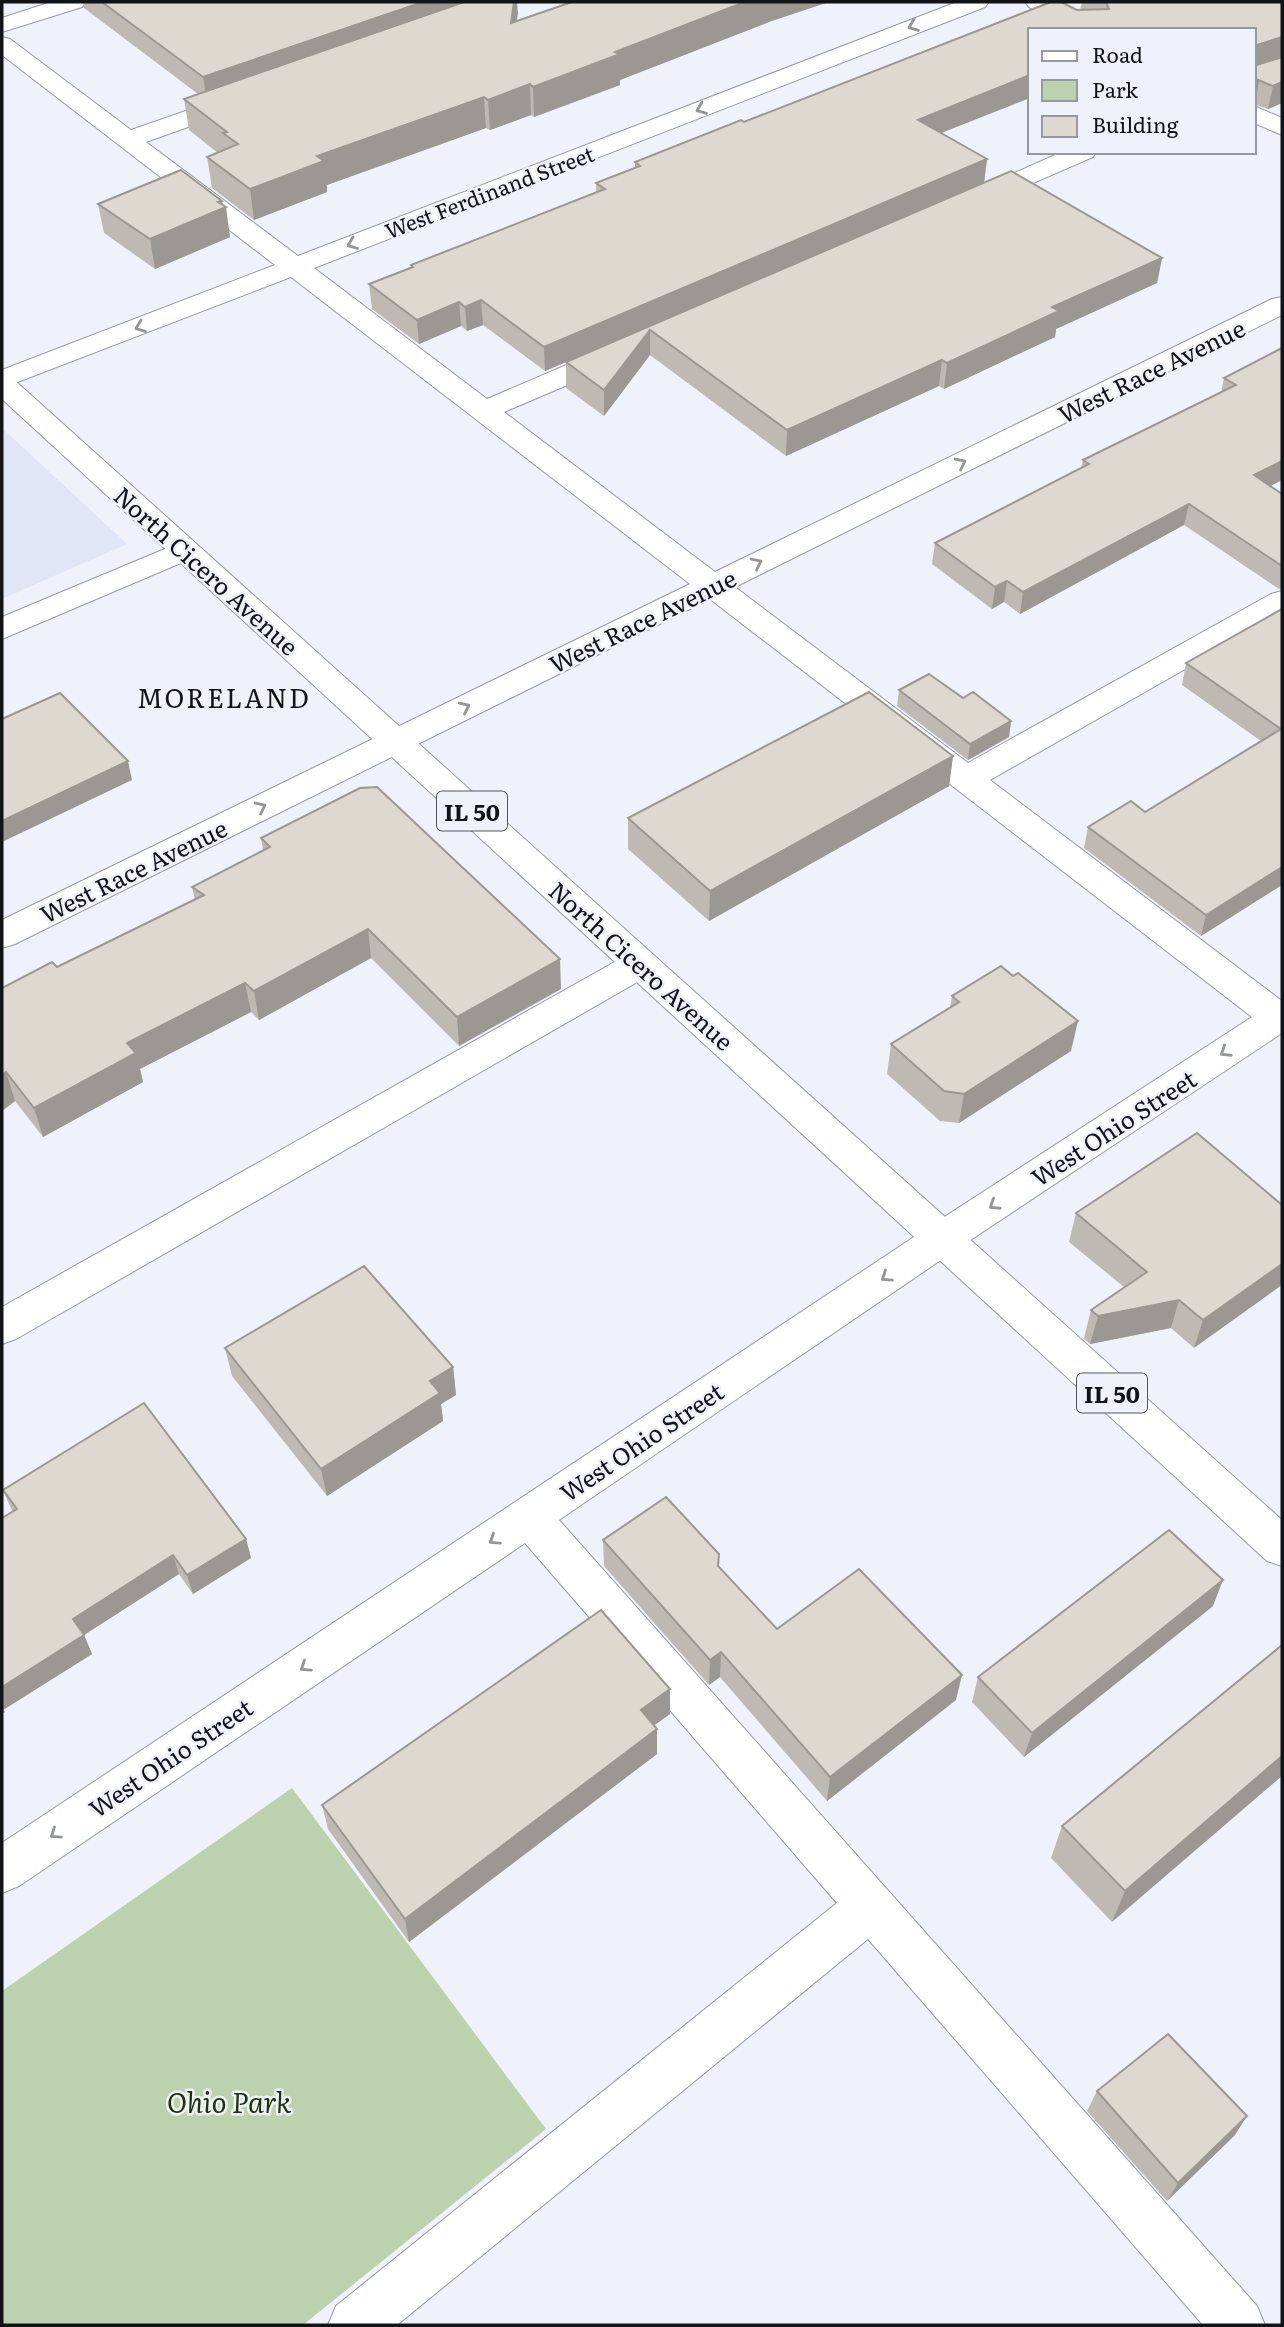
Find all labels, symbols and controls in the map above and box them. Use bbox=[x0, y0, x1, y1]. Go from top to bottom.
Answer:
one-way arrow bbox=[908, 18, 920, 32]
legend bbox=[1028, 28, 1256, 154]
text: Road bbox=[1092, 38, 1143, 69]
text: Park bbox=[1092, 73, 1138, 104]
one-way arrow bbox=[696, 100, 708, 114]
text: Building bbox=[1092, 108, 1179, 139]
street label: West Ferdinand Street bbox=[380, 137, 599, 245]
one-way arrow bbox=[346, 236, 358, 250]
street label: West Race Avenue bbox=[1051, 309, 1251, 431]
one-way arrow bbox=[134, 318, 146, 332]
one-way arrow bbox=[954, 457, 966, 471]
street label: North Cicero Avenue bbox=[107, 478, 307, 662]
one-way arrow bbox=[750, 558, 762, 572]
street label: West Race Avenue bbox=[542, 559, 742, 681]
district label: MORELAND bbox=[137, 677, 311, 716]
one-way arrow bbox=[458, 701, 470, 715]
road number: IL 50 bbox=[437, 792, 507, 831]
one-way arrow bbox=[254, 802, 266, 816]
street label: West Race Avenue bbox=[33, 809, 233, 931]
street label: North Cicero Avenue bbox=[542, 873, 742, 1057]
one-way arrow bbox=[1220, 1044, 1233, 1057]
street label: West Ohio Street bbox=[1024, 1060, 1203, 1194]
one-way arrow bbox=[989, 1196, 1002, 1209]
one-way arrow bbox=[881, 1269, 894, 1282]
street label: West Ohio Street bbox=[552, 1373, 730, 1509]
road number: IL 50 bbox=[1077, 1374, 1147, 1412]
one-way arrow bbox=[489, 1532, 502, 1544]
one-way arrow bbox=[300, 1658, 313, 1671]
street label: West Ohio Street bbox=[81, 1689, 259, 1825]
one-way arrow bbox=[50, 1826, 63, 1838]
park label: Ohio Park bbox=[167, 2080, 292, 2122]

